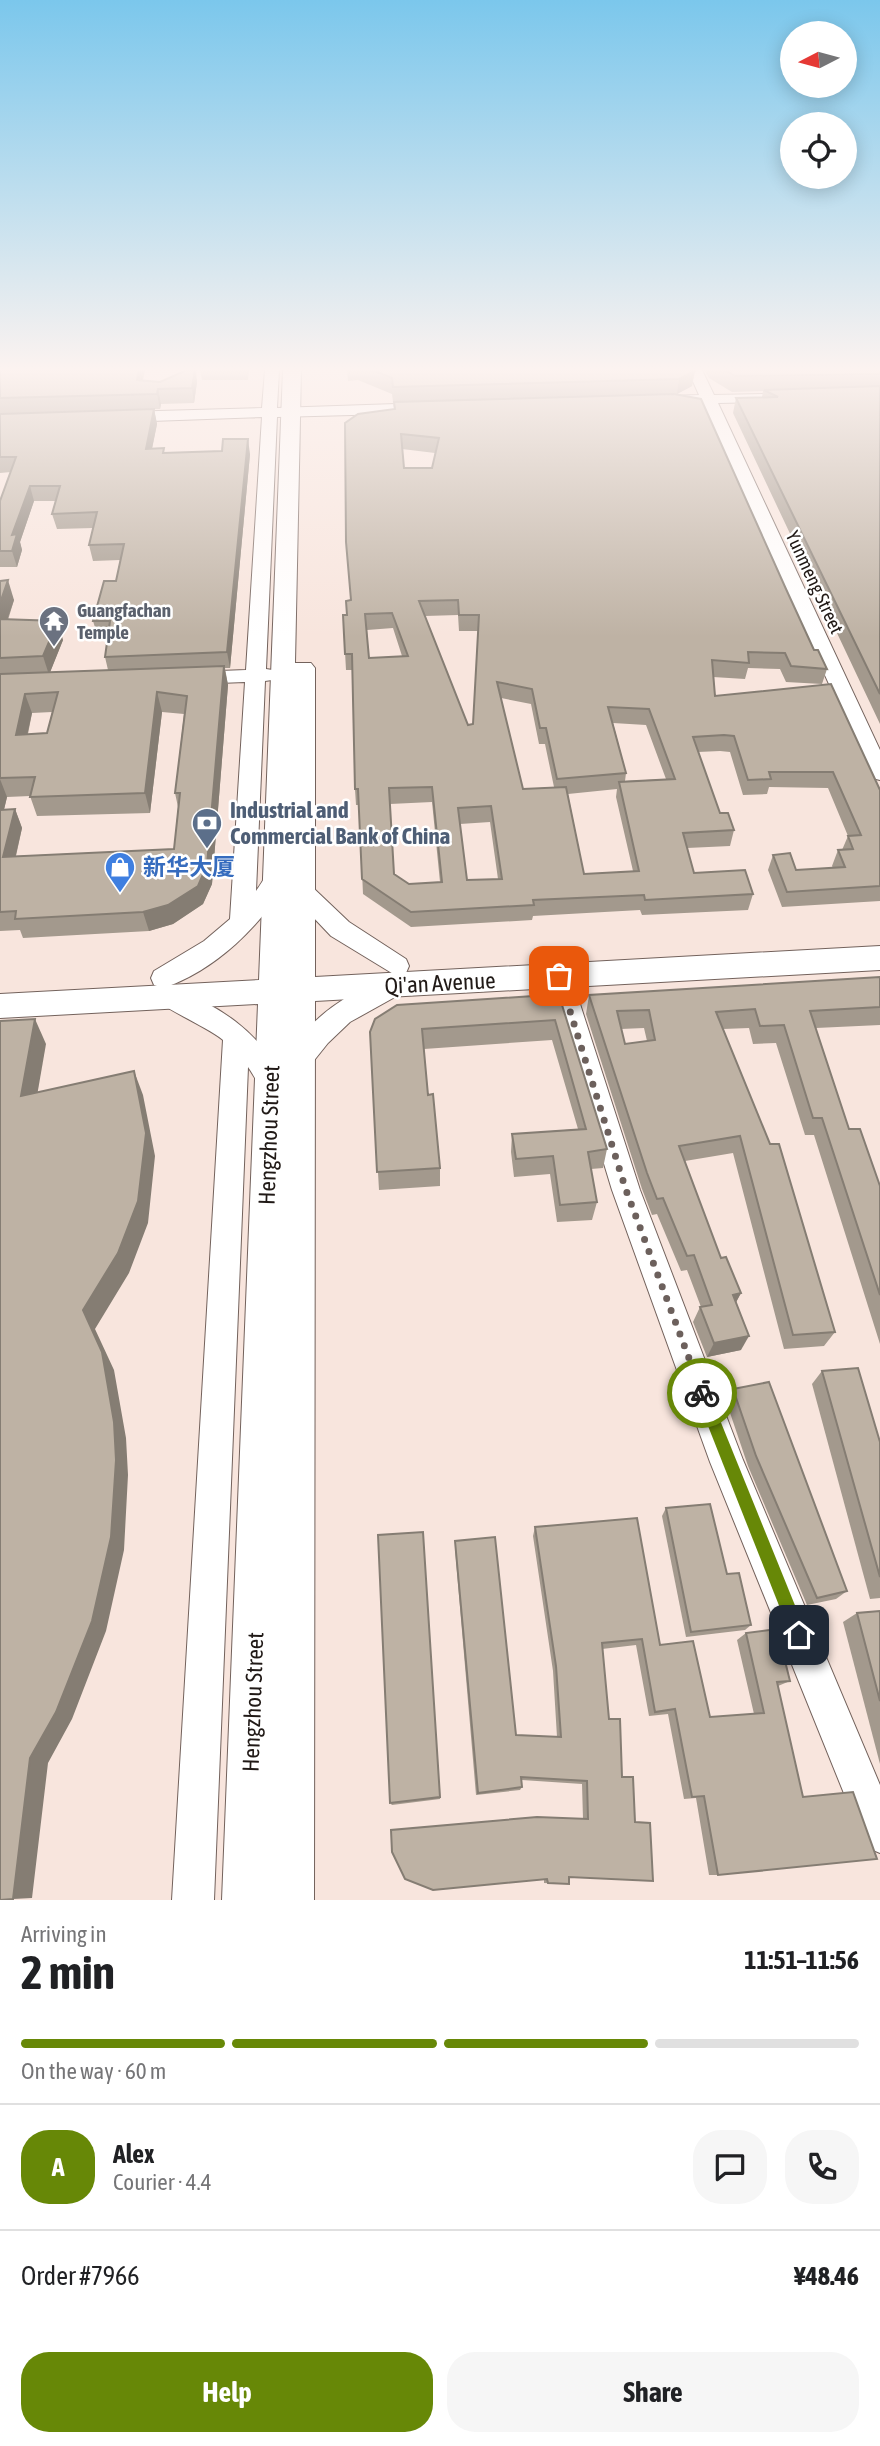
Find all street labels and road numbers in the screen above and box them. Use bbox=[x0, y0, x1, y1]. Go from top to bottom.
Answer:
street label: Yunmeng Street bbox=[782, 527, 848, 637]
street label: Qi'an Avenue bbox=[384, 967, 496, 999]
street label: Hengzhou Street bbox=[254, 1065, 284, 1205]
street label: Hengzhou Street bbox=[238, 1632, 268, 1772]

